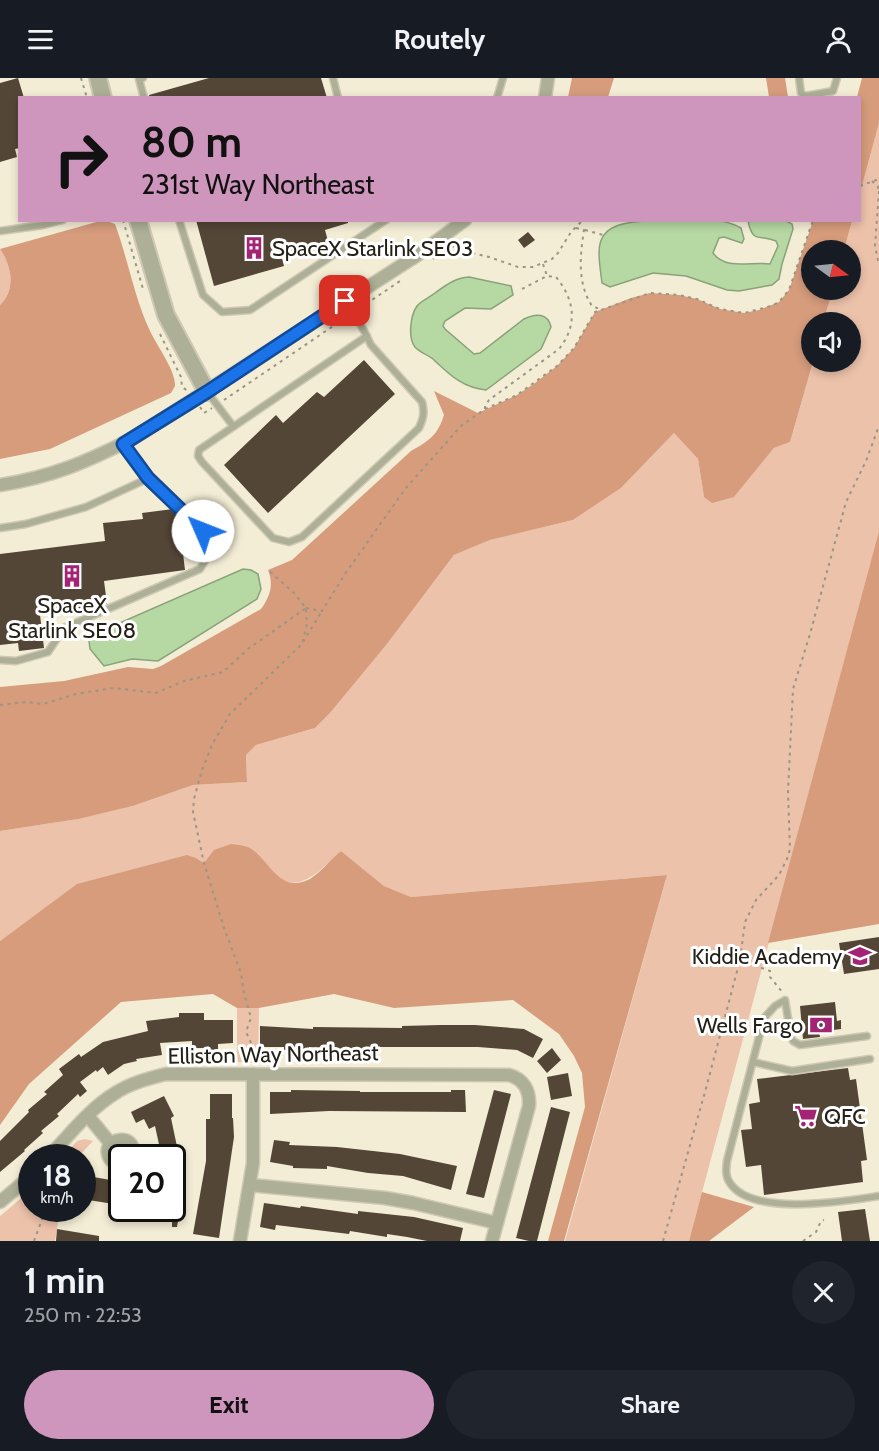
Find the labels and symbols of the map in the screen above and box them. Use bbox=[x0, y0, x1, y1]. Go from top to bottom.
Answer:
building icon: SpaceX Starlink SE03 bbox=[241, 235, 267, 261]
place label: SpaceX Starlink SE03 bbox=[272, 235, 473, 262]
north arrow bbox=[801, 240, 861, 300]
pin bbox=[319, 275, 370, 326]
position arrow bbox=[171, 499, 235, 563]
building icon: SpaceX Starlink SE08 bbox=[59, 563, 85, 589]
place label: SpaceX Starlink SE08 bbox=[8, 592, 136, 644]
place label: Kiddie Academy bbox=[692, 943, 842, 970]
school or university icon: Kiddie Academy bbox=[847, 943, 873, 969]
place label: Wells Fargo bbox=[697, 1012, 803, 1039]
bank icon: Wells Fargo bbox=[808, 1012, 834, 1038]
street label: Elliston Way Northeast bbox=[167, 1039, 379, 1070]
supermarket icon: QFC bbox=[793, 1103, 819, 1129]
place label: QFC bbox=[824, 1103, 866, 1130]
speed limit sign: 20 bbox=[108, 1144, 186, 1222]

